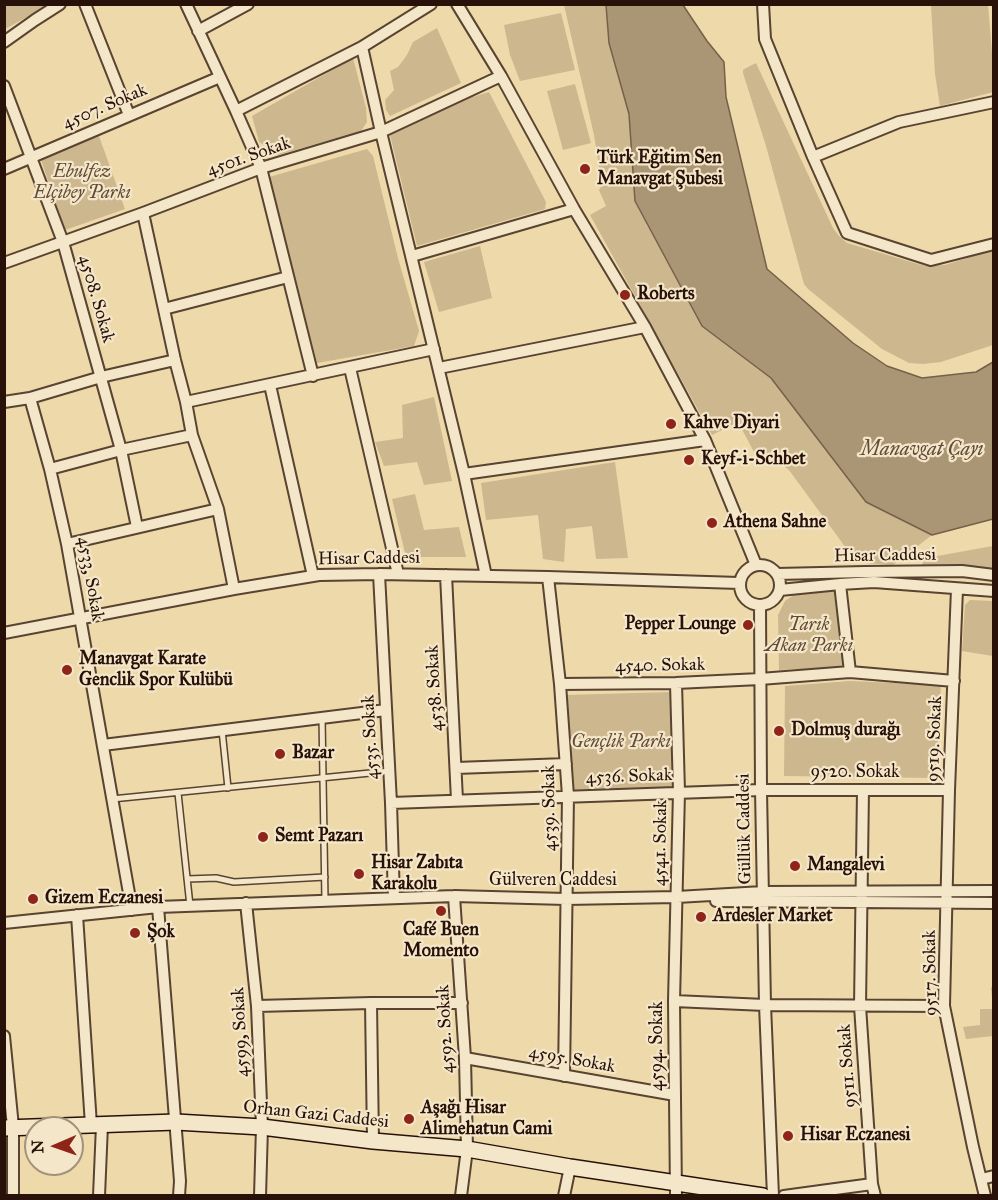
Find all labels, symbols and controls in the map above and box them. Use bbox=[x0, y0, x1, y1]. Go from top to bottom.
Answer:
street label: 4507. Sokak bbox=[60, 80, 150, 134]
street label: 4501. Sokak bbox=[204, 133, 294, 181]
place label: Türk Eğitim Sen Manavgat Şubesi bbox=[597, 148, 723, 190]
park label: Ebulfez Elçibey Parkı bbox=[33, 162, 131, 204]
marker: Türk Eğitim Sen Manavgat Şubesi bbox=[578, 162, 592, 176]
street label: 4508. Sokak bbox=[73, 253, 119, 345]
place label: Roberts bbox=[637, 284, 695, 306]
marker: Roberts bbox=[618, 288, 632, 302]
place label: Kahve Diyari bbox=[683, 413, 779, 435]
marker: Kahve Diyari bbox=[664, 417, 678, 431]
water label: Manavgat Çayı bbox=[861, 438, 983, 462]
place label: Keyf-i-Schbet bbox=[701, 449, 806, 471]
marker: Keyf-i-Schbet bbox=[682, 453, 696, 467]
place label: Athena Sahne bbox=[724, 512, 826, 534]
marker: Athena Sahne bbox=[705, 516, 719, 530]
street label: 4533, Sokak bbox=[72, 535, 108, 623]
street label: Hisar Caddesi bbox=[834, 544, 936, 568]
street label: Hisar Caddesi bbox=[318, 547, 420, 571]
place label: Pepper Lounge bbox=[625, 614, 736, 636]
park label: Tarık Akan Parkı bbox=[765, 615, 853, 658]
marker: Pepper Lounge bbox=[741, 618, 755, 632]
street label: 4538. Sokak bbox=[422, 644, 448, 732]
place label: Manavgat Karate Genclik Spor Kulübü bbox=[79, 649, 233, 692]
street label: 4540. Sokak bbox=[615, 654, 705, 678]
marker: Manavgat Karate Genclik Spor Kulübü bbox=[60, 663, 74, 677]
street label: 4535. Sokak bbox=[358, 694, 384, 780]
street label: 9519. Sokak bbox=[923, 696, 947, 782]
place label: Dolmuş durağı bbox=[791, 720, 901, 742]
marker: Dolmuş durağı bbox=[772, 724, 786, 738]
park label: Gençlik Parkı bbox=[571, 732, 671, 754]
place label: Bazar bbox=[292, 743, 334, 765]
marker: Bazar bbox=[273, 747, 287, 761]
street label: 9520. Sokak bbox=[811, 762, 899, 784]
street label: 4539. Sokak bbox=[538, 764, 562, 852]
street label: 4536. Sokak bbox=[586, 765, 672, 789]
street label: Güllük Caddesi bbox=[733, 773, 757, 885]
street label: 4541. Sokak bbox=[649, 800, 673, 886]
place label: Semt Pazarı bbox=[275, 826, 363, 848]
marker: Semt Pazarı bbox=[256, 830, 270, 844]
place label: Hisar Zabıta Karakolu bbox=[371, 853, 463, 896]
place label: Mangalevi bbox=[807, 855, 885, 877]
marker: Mangalevi bbox=[788, 859, 802, 873]
marker: Hisar Zabıta Karakolu bbox=[352, 867, 366, 881]
street label: Gülveren Caddesi bbox=[489, 870, 617, 892]
place label: Gizem Eczanesi bbox=[45, 888, 163, 910]
marker: Gizem Eczanesi bbox=[26, 892, 40, 906]
marker: Café Buen Momento bbox=[434, 904, 448, 918]
place label: Ardesler Market bbox=[713, 906, 833, 928]
marker: Ardesler Market bbox=[694, 910, 708, 924]
place label: Café Buen Momento bbox=[403, 920, 479, 962]
place label: Şok bbox=[147, 922, 175, 944]
marker: Şok bbox=[128, 926, 142, 940]
street label: 9517. Sokak bbox=[919, 930, 943, 1016]
street label: 4592. Sokak bbox=[433, 984, 459, 1074]
street label: 4599, Sokak bbox=[228, 986, 254, 1078]
street label: 4594. Sokak bbox=[647, 1001, 669, 1091]
street label: 9511. Sokak bbox=[834, 1024, 862, 1108]
street label: 4595. Sokak bbox=[527, 1042, 617, 1078]
street label: Orhan Gazi Caddesi bbox=[242, 1097, 390, 1133]
place label: Aşağı Hisar Alimehatun Cami bbox=[421, 1098, 553, 1140]
marker: Aşağı Hisar Alimehatun Cami bbox=[402, 1112, 416, 1126]
north arrow bbox=[24, 1116, 84, 1176]
place label: Hisar Eczanesi bbox=[800, 1125, 910, 1147]
marker: Hisar Eczanesi bbox=[781, 1129, 795, 1143]
text: N bbox=[28, 1139, 47, 1154]

